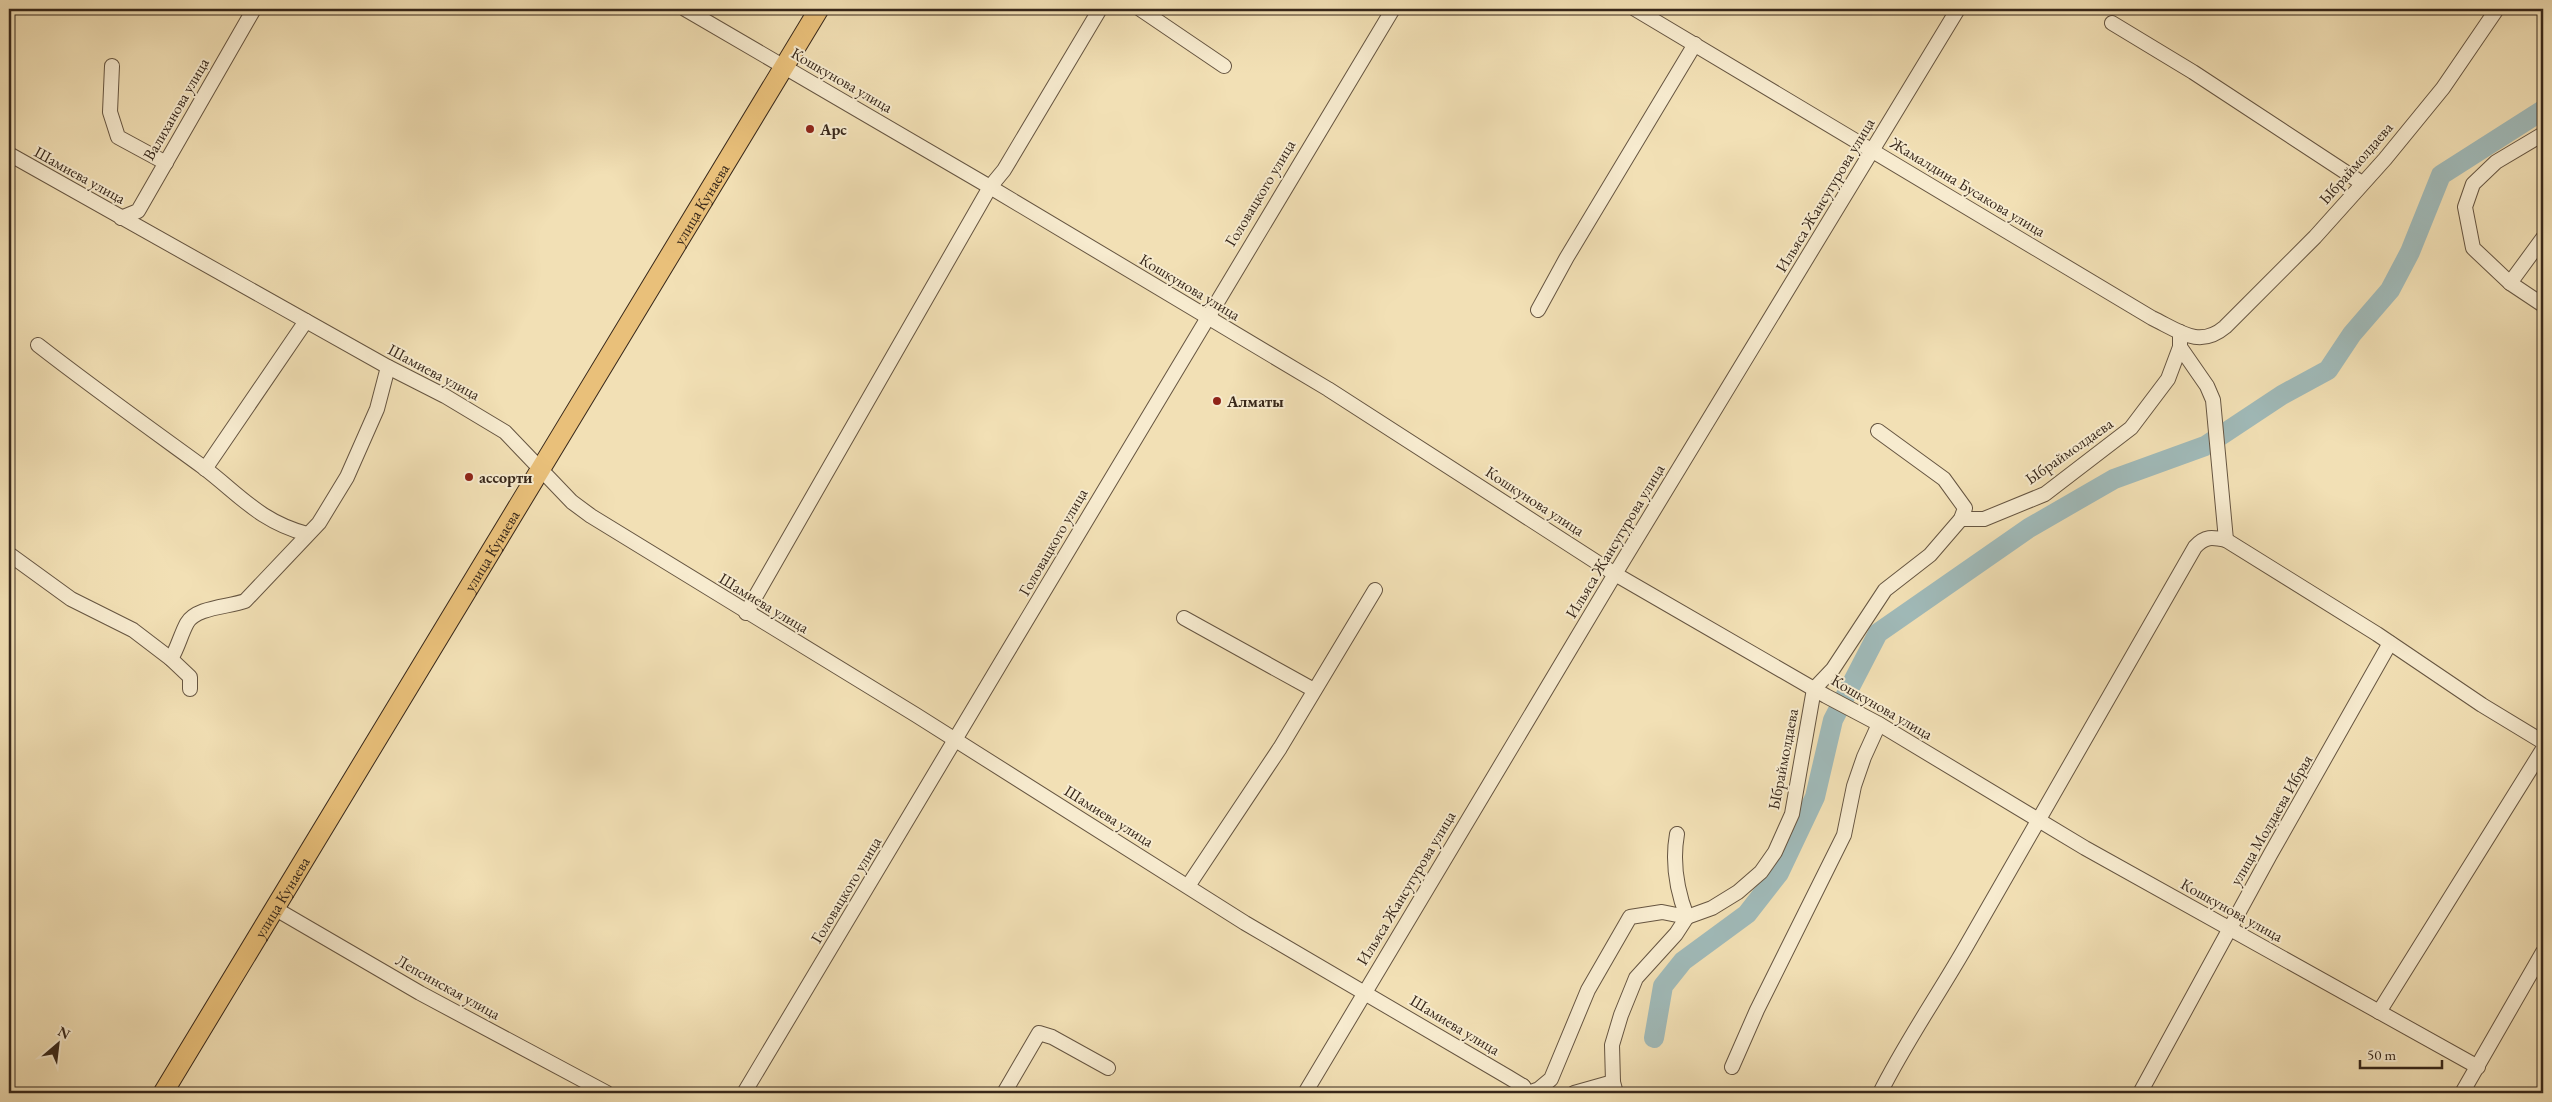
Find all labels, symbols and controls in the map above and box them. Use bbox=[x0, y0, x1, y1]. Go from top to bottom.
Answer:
street label: Кошкунова улица bbox=[787, 42, 897, 118]
street label: Валиханова улица bbox=[138, 53, 214, 164]
street label: Ильяса Жансугурова улица bbox=[1771, 114, 1880, 276]
street label: Ыбраймолдаева bbox=[2314, 117, 2398, 209]
place label: Арс bbox=[819, 119, 847, 140]
marker: Арс bbox=[804, 123, 816, 135]
street label: Жамалдина Бусакова улица bbox=[1886, 132, 2050, 242]
street label: Головацкого улица bbox=[1220, 135, 1300, 250]
street label: Шамиева улица bbox=[31, 141, 130, 209]
street label: улица Кунаева bbox=[668, 159, 734, 249]
street label: Кошкунова улица bbox=[1136, 249, 1245, 326]
street label: Шамиева улица bbox=[384, 339, 484, 405]
place label: Алматы bbox=[1226, 391, 1284, 412]
marker: Алматы bbox=[1211, 395, 1223, 407]
street label: Ыбраймолдаева bbox=[2021, 413, 2117, 489]
street label: Ильяса Жансугурова улица bbox=[1561, 460, 1670, 622]
street label: Кошкунова улица bbox=[1482, 461, 1589, 541]
place label: ассорти bbox=[479, 467, 533, 488]
marker: ассорти bbox=[463, 471, 475, 483]
street label: Головацкого улица bbox=[1014, 484, 1093, 600]
street label: улица Кунаева bbox=[459, 505, 524, 595]
street label: Шамиева улица bbox=[715, 568, 813, 638]
street label: Кошкунова улица bbox=[1827, 669, 1937, 745]
street label: Ыбраймолдаева bbox=[1763, 706, 1803, 811]
street label: улица Молдаева Ибрая bbox=[2225, 751, 2317, 889]
street label: Шамиева улица bbox=[1060, 780, 1158, 852]
street label: Ильяса Жансугурова улица bbox=[1352, 807, 1461, 969]
street label: Головацкого улица bbox=[806, 832, 886, 947]
street label: улица Кунаева bbox=[249, 852, 315, 942]
street label: Кошкунова улица bbox=[2177, 873, 2287, 947]
street label: Лепсинская улица bbox=[392, 950, 505, 1025]
street label: Шамиева улица bbox=[1406, 990, 1504, 1060]
north arrow bbox=[32, 1020, 82, 1070]
text: N bbox=[55, 1022, 74, 1043]
scale bar bbox=[2360, 1037, 2442, 1069]
text: 50 m bbox=[2367, 1045, 2396, 1064]

